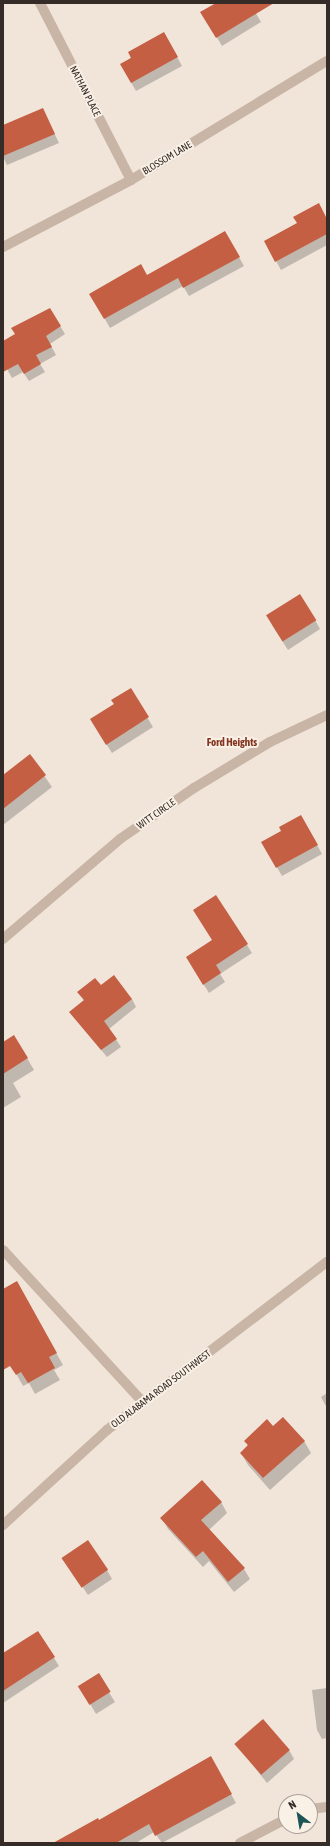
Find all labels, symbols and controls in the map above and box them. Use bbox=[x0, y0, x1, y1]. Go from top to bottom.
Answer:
street label: NATHAN PLACE bbox=[67, 64, 103, 118]
street label: BLOSSOM LANE bbox=[140, 139, 194, 177]
district label: Ford Heights bbox=[207, 735, 257, 749]
street label: WITT CIRCLE bbox=[134, 796, 178, 832]
street label: OLD ALABAMA ROAD SOUTHWEST bbox=[109, 1348, 213, 1430]
north arrow bbox=[278, 1794, 318, 1834]
text: N bbox=[286, 1798, 298, 1811]

